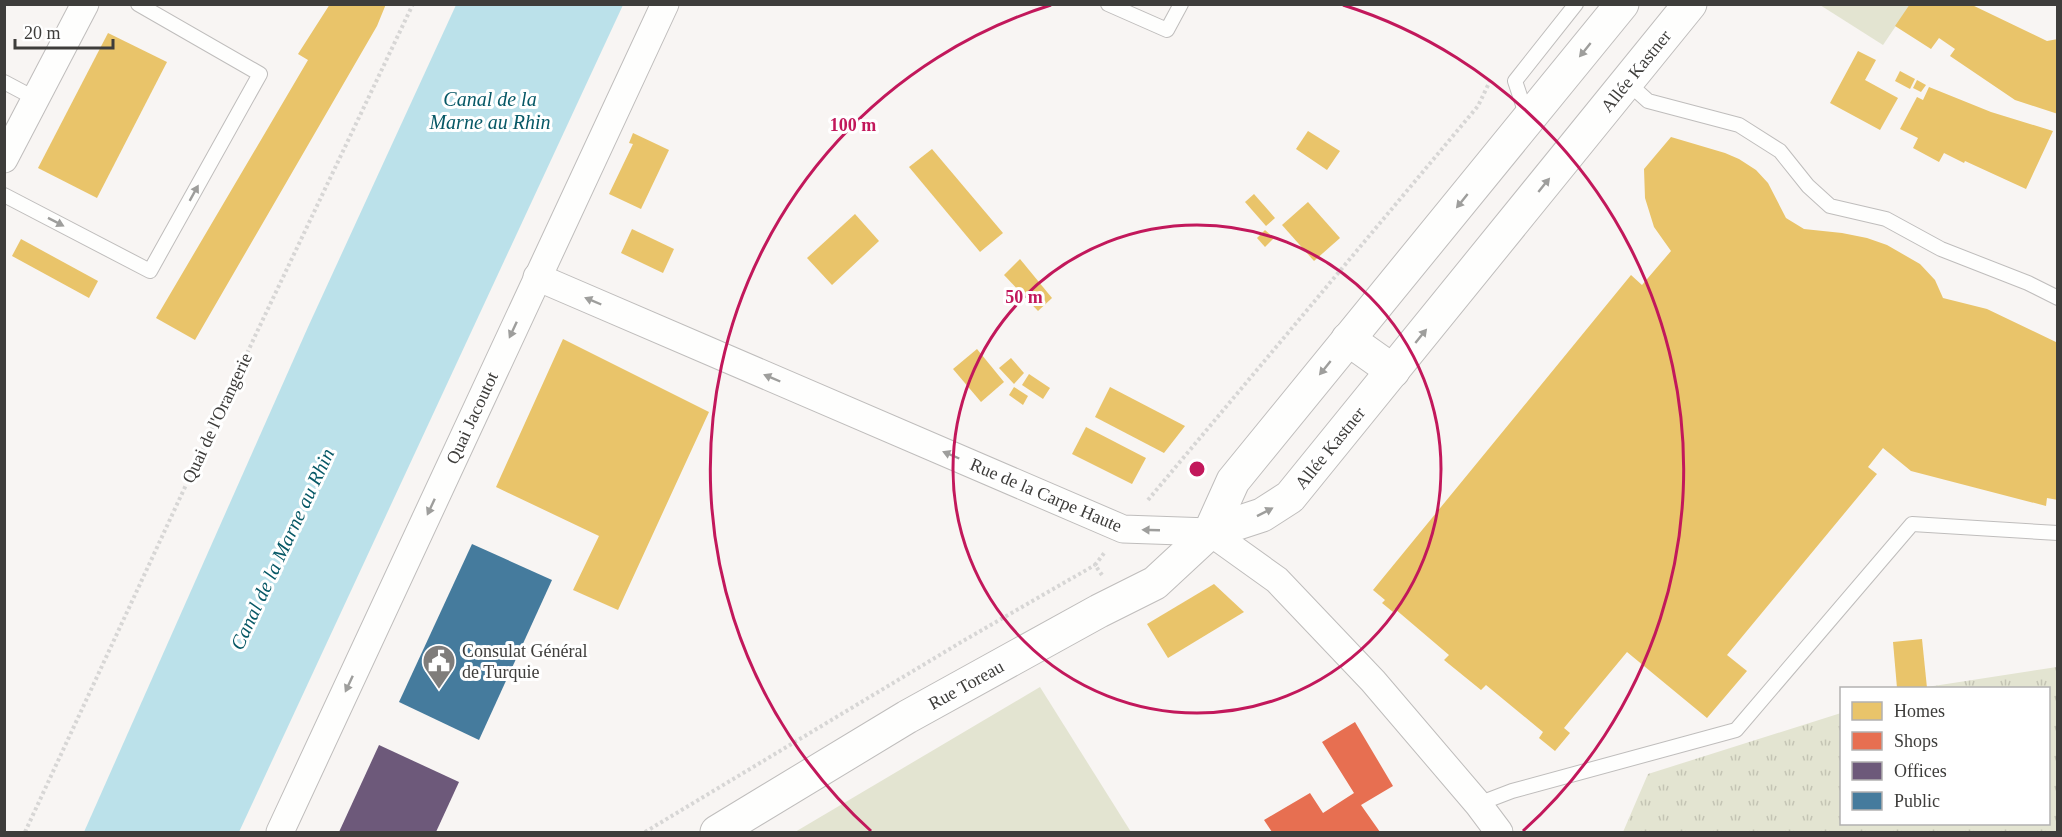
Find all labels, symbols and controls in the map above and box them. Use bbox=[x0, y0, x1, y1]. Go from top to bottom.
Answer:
scale bar bbox=[15, 12, 112, 50]
text: 20 m bbox=[24, 23, 61, 43]
street label: Allée Kastner bbox=[1597, 26, 1675, 116]
one-way arrow bbox=[1579, 42, 1592, 57]
water label: Canal de la Marne au Rhin bbox=[428, 88, 551, 133]
text: 100 m bbox=[830, 115, 876, 135]
one-way arrow bbox=[1537, 177, 1550, 193]
one-way arrow bbox=[189, 184, 199, 201]
one-way arrow bbox=[1455, 193, 1468, 209]
one-way arrow bbox=[48, 217, 65, 227]
text: 50 m bbox=[1005, 287, 1043, 307]
one-way arrow bbox=[583, 296, 601, 306]
one-way arrow bbox=[508, 322, 517, 339]
one-way arrow bbox=[1414, 329, 1427, 344]
street label: Quai de l'Orangerie bbox=[178, 350, 256, 486]
one-way arrow bbox=[1318, 360, 1331, 376]
street label: Quai Jacoutot bbox=[442, 369, 502, 467]
one-way arrow bbox=[762, 373, 780, 383]
street label: Allée Kastner bbox=[1291, 403, 1369, 493]
water label: Canal de la Marne au Rhin bbox=[226, 445, 338, 653]
one-way arrow bbox=[941, 450, 959, 460]
street label: Rue de la Carpe Haute bbox=[967, 454, 1125, 536]
centre of rings bbox=[1187, 459, 1207, 479]
one-way arrow bbox=[426, 499, 436, 517]
one-way arrow bbox=[1256, 507, 1273, 517]
one-way arrow bbox=[1142, 526, 1161, 535]
place label: Consulat Général de Turquie bbox=[462, 641, 587, 682]
public building icon: Consulat Général de Turquie bbox=[421, 643, 457, 690]
street label: Rue Toreau bbox=[925, 656, 1007, 714]
one-way arrow bbox=[344, 676, 354, 694]
legend bbox=[1840, 687, 2050, 825]
text: Homes bbox=[1894, 701, 1945, 721]
text: Shops bbox=[1894, 731, 1938, 751]
text: Offices bbox=[1894, 761, 1947, 781]
text: Public bbox=[1894, 791, 1940, 811]

